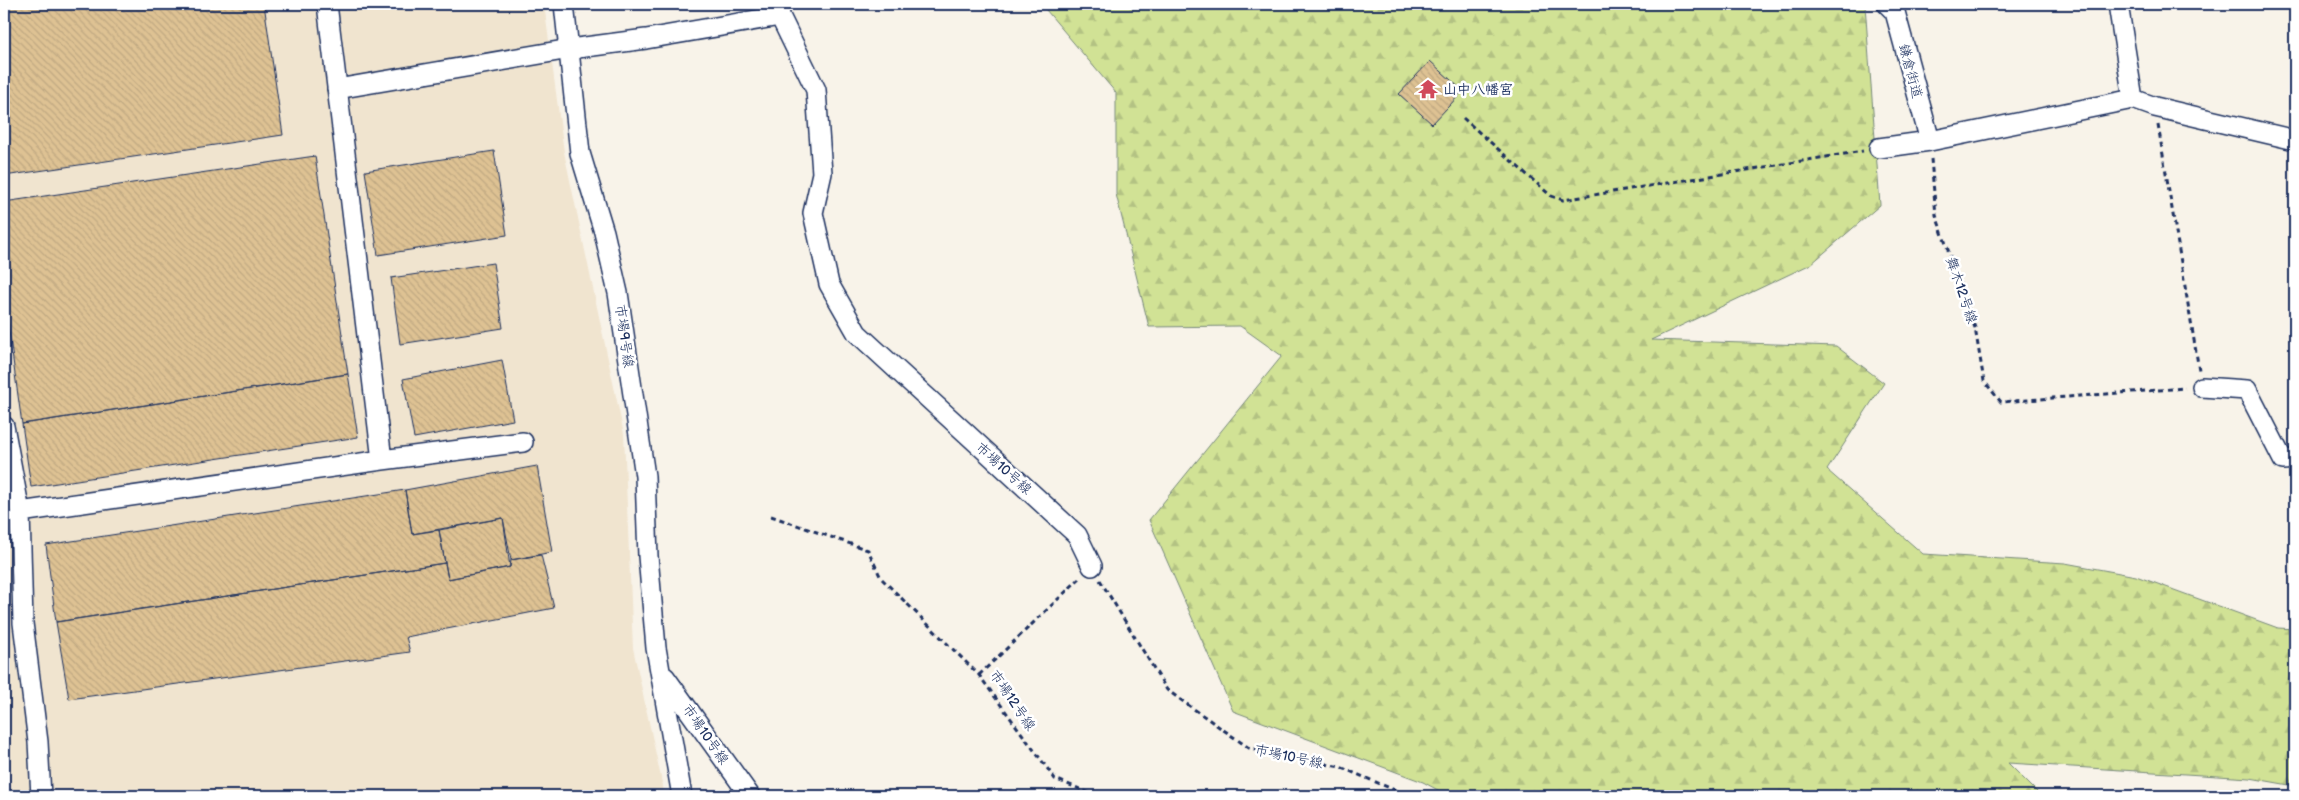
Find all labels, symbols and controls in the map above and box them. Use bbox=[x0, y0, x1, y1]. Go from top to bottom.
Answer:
street label: 鎌倉街道 bbox=[1895, 42, 1926, 100]
temple icon: 山中八幡宮 bbox=[1417, 78, 1439, 100]
place label: 山中八幡宮 bbox=[1443, 81, 1513, 98]
street label: 舞木12号線 bbox=[1942, 254, 1981, 326]
street label: 市場9号線 bbox=[612, 303, 637, 369]
street label: 市場10号線 bbox=[972, 439, 1035, 498]
street label: 市場12号線 bbox=[986, 667, 1039, 734]
street label: 市場10号線 bbox=[679, 701, 733, 768]
street label: 市場10号線 bbox=[1253, 741, 1325, 772]

